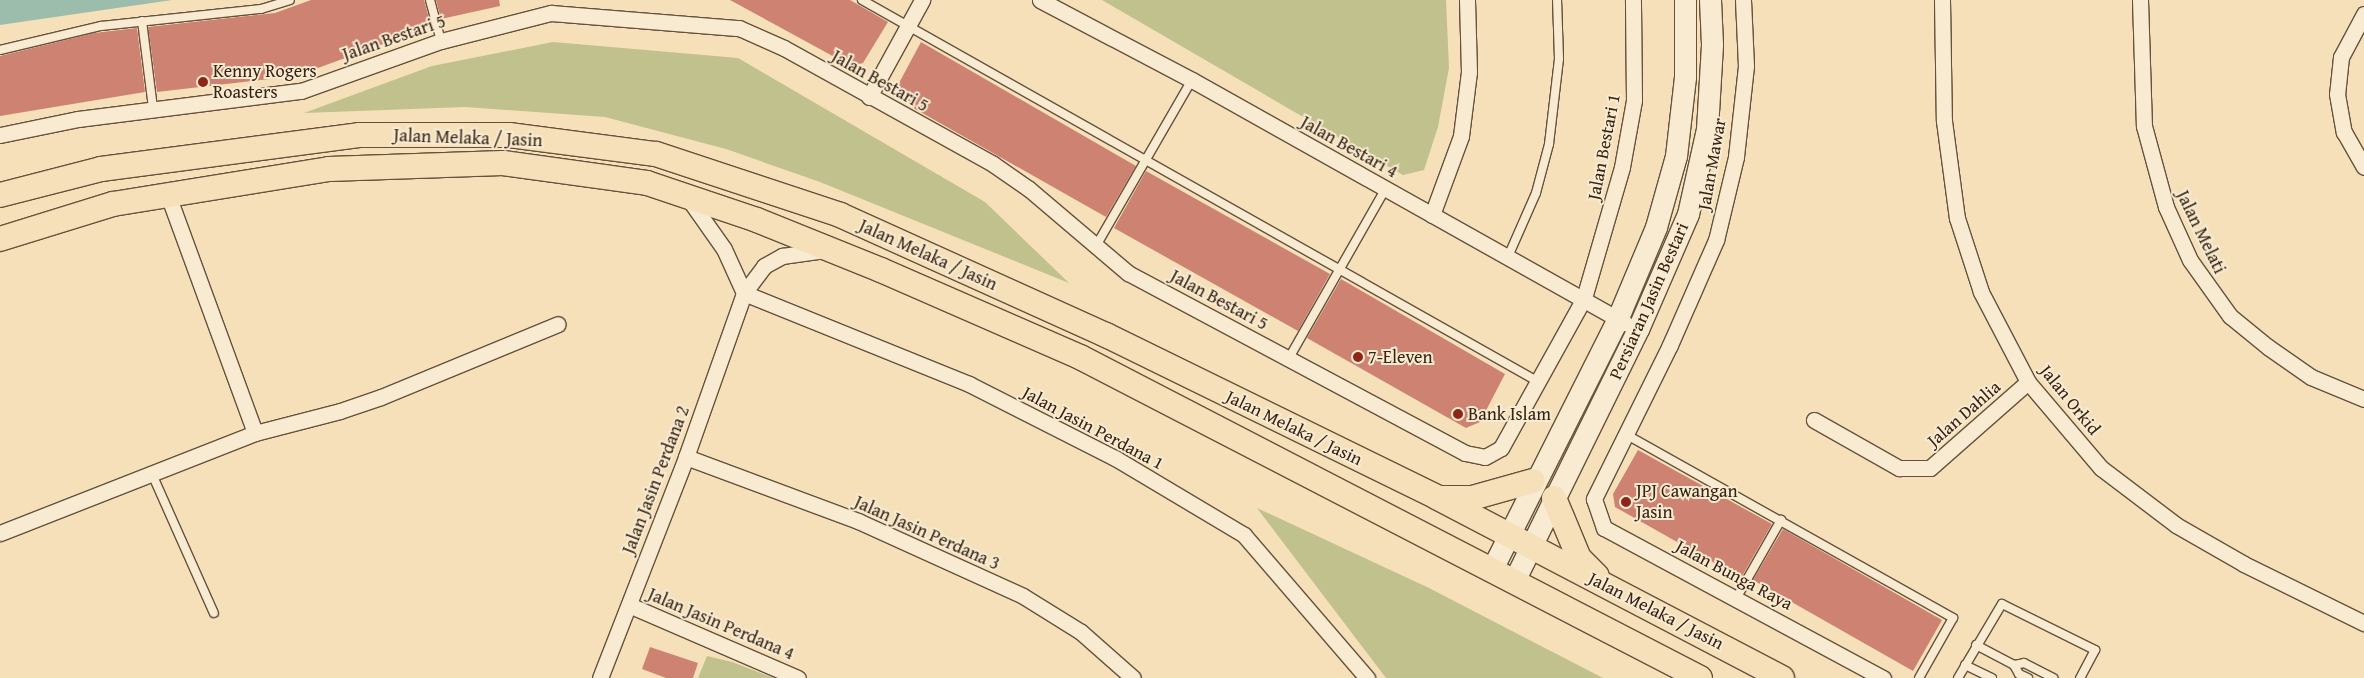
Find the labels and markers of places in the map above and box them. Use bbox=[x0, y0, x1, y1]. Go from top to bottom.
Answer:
place label: Kenny Rogers Roasters bbox=[213, 61, 317, 104]
marker: Kenny Rogers Roasters bbox=[197, 76, 209, 88]
place label: 7-Eleven bbox=[1368, 346, 1433, 368]
marker: 7-Eleven bbox=[1352, 351, 1364, 363]
place label: Bank Islam bbox=[1468, 403, 1551, 425]
marker: Bank Islam bbox=[1452, 408, 1464, 420]
place label: JPJ Cawangan Jasin bbox=[1636, 481, 1738, 524]
marker: JPJ Cawangan Jasin bbox=[1620, 496, 1632, 508]

